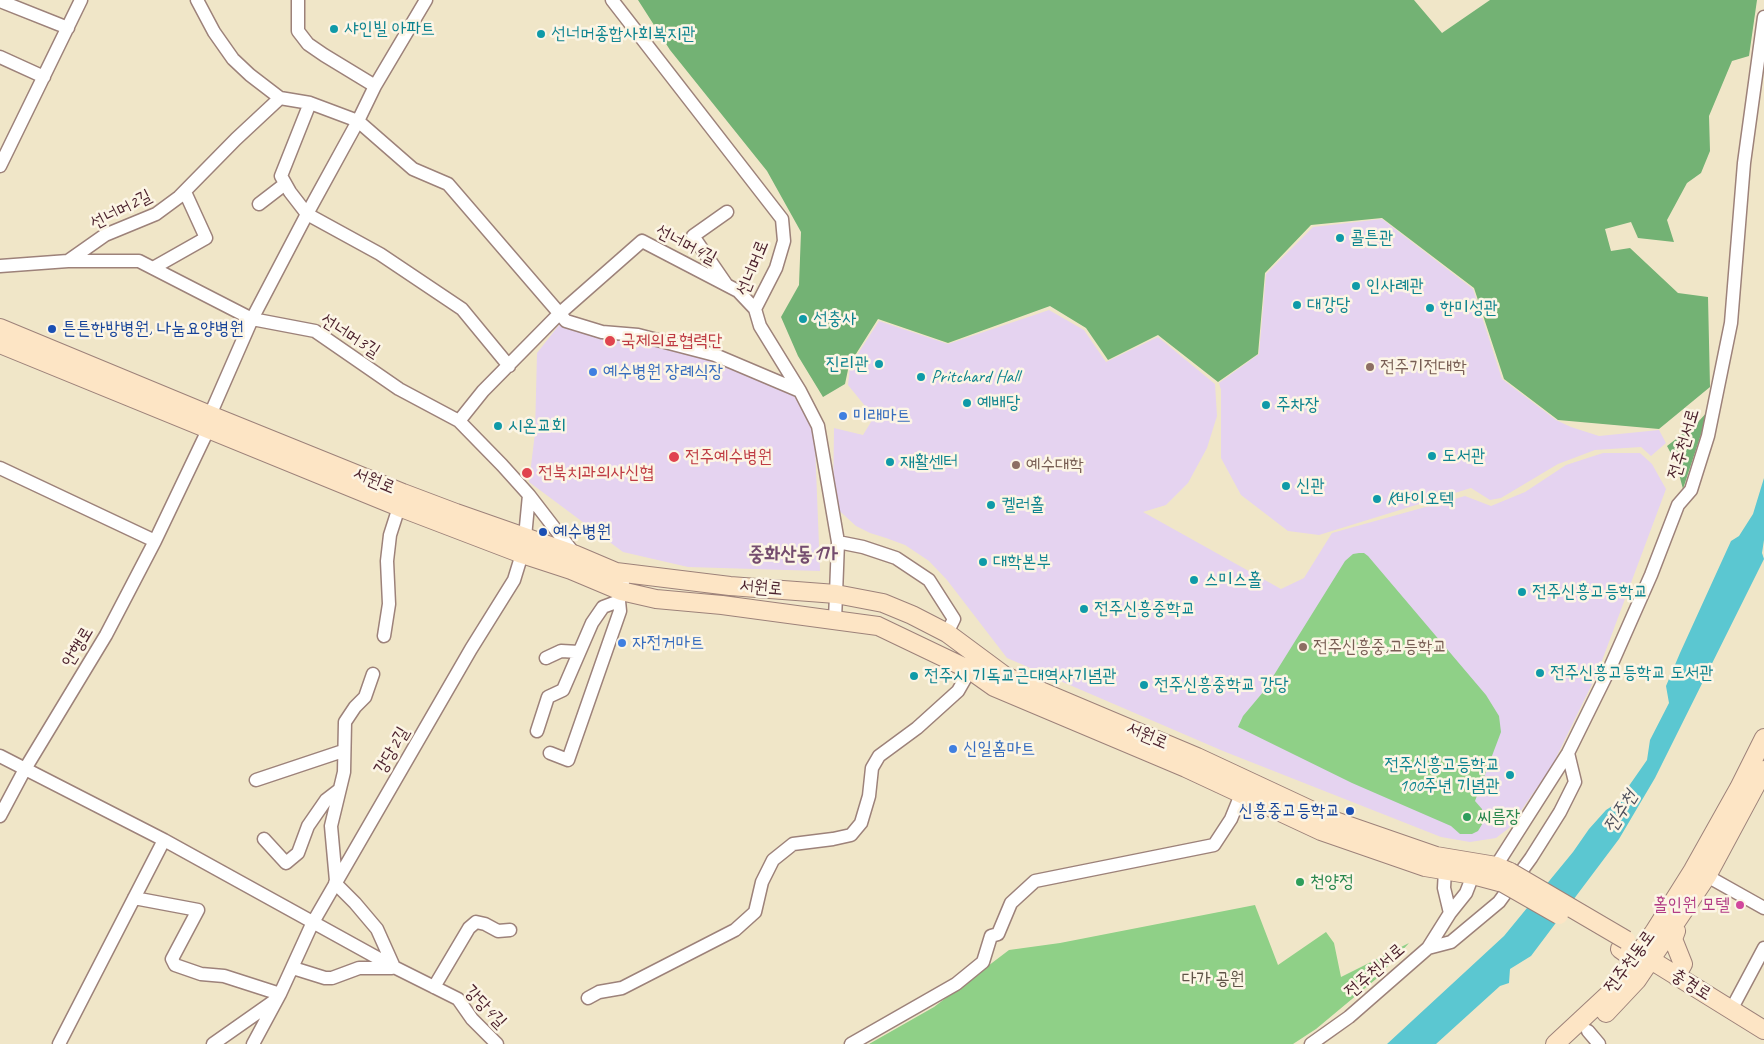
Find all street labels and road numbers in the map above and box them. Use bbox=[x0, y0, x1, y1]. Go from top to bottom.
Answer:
street label: 선너머2길 bbox=[87, 185, 155, 235]
street label: 선너머4길 bbox=[652, 220, 720, 270]
street label: 선너머로 bbox=[732, 237, 774, 299]
street label: 선너머3길 bbox=[316, 309, 384, 363]
street label: 전주천서로 bbox=[1664, 406, 1704, 482]
street label: 서원로 bbox=[350, 463, 398, 499]
street label: 서원로 bbox=[738, 575, 784, 601]
street label: 안행로 bbox=[58, 623, 98, 671]
street label: 서원로 bbox=[1123, 718, 1171, 754]
street label: 강당2길 bbox=[370, 723, 414, 779]
street label: 전주천동로 bbox=[1600, 926, 1660, 998]
street label: 전주천서로 bbox=[1341, 939, 1409, 1003]
street label: 충경로 bbox=[1667, 964, 1715, 1006]
street label: 강당4길 bbox=[459, 981, 511, 1033]

